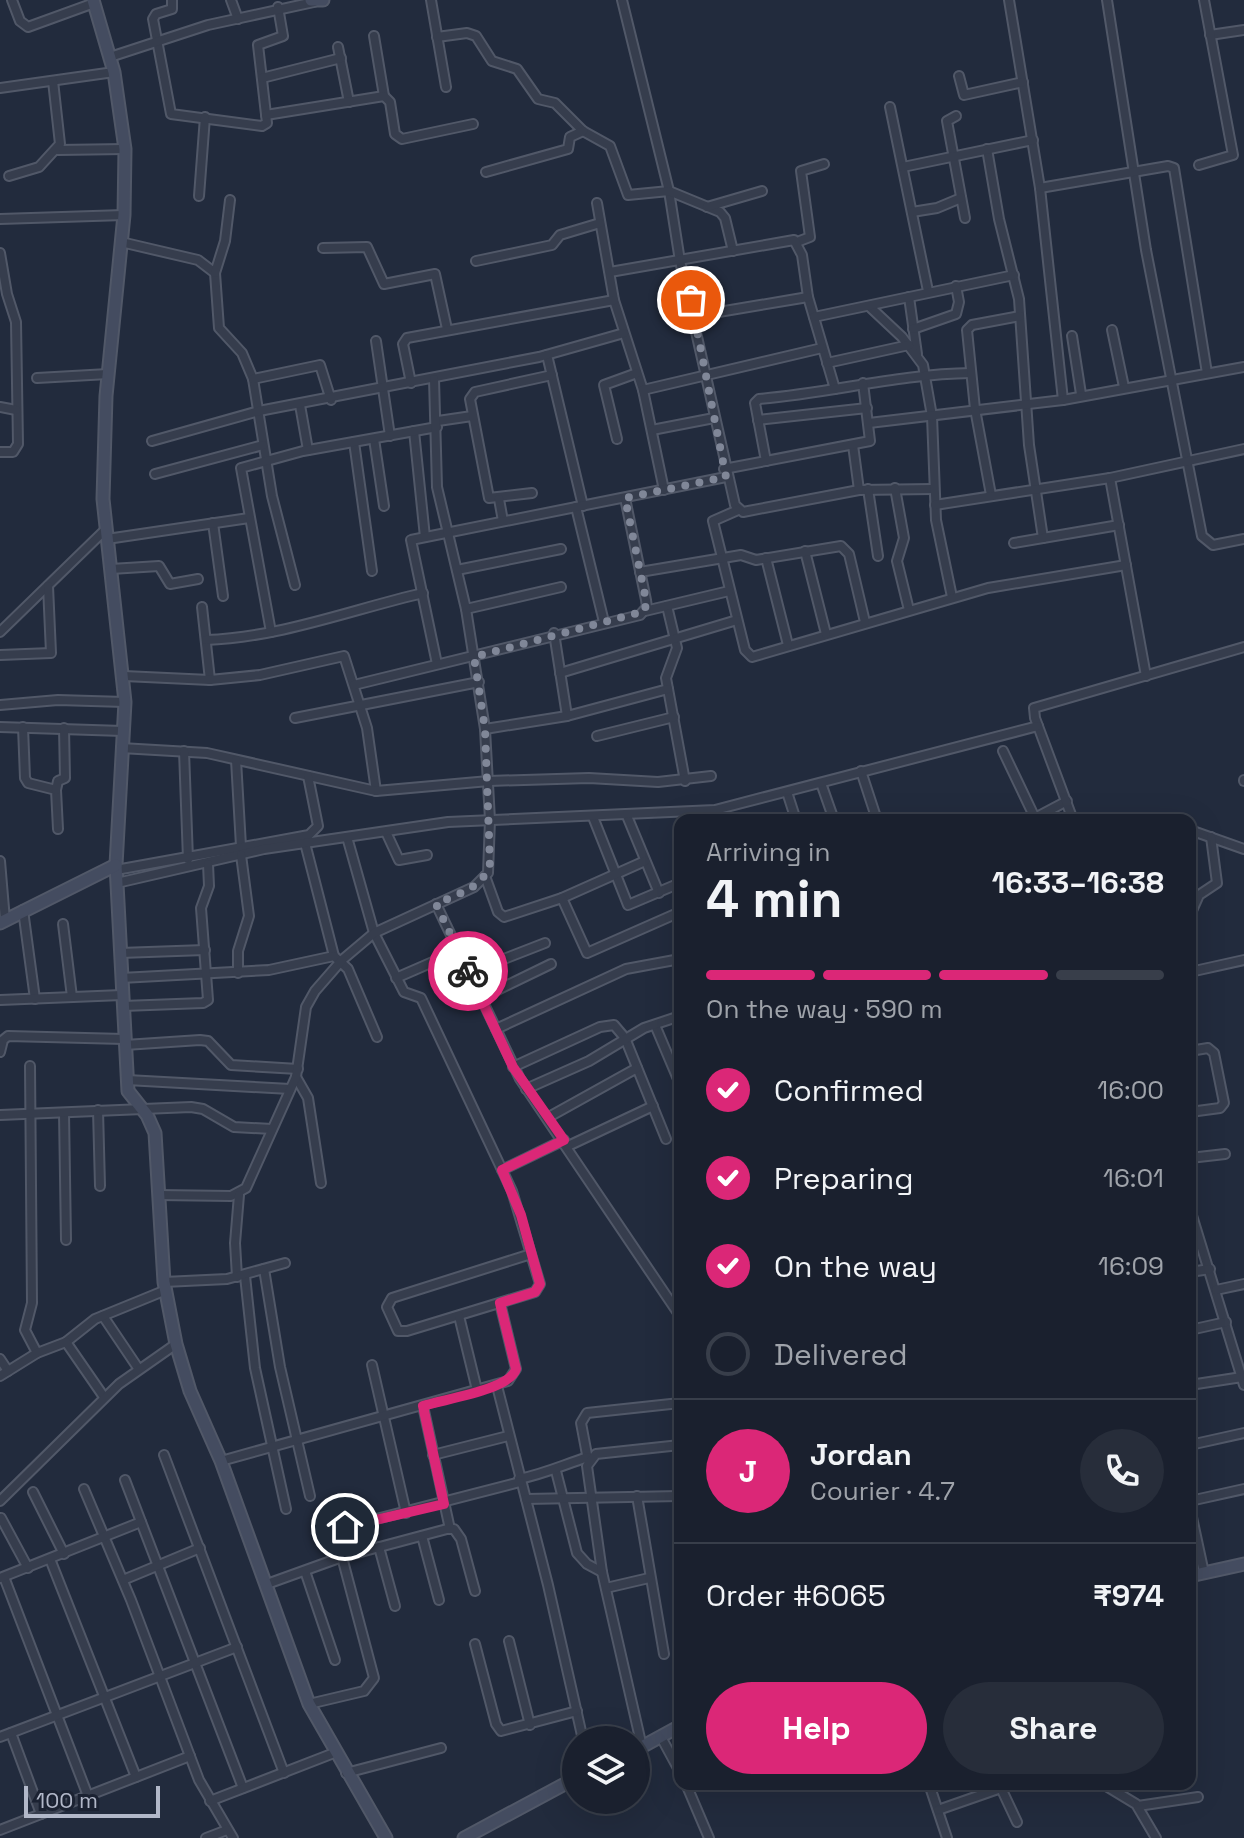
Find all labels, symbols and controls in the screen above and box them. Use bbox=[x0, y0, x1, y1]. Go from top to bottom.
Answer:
pin bbox=[657, 266, 725, 334]
icon: bag bbox=[669, 278, 713, 322]
text: Arriving in bbox=[706, 835, 830, 869]
text: 16:33–16:38 bbox=[992, 863, 1164, 902]
text: 4 min bbox=[706, 866, 843, 932]
courier bbox=[428, 931, 508, 1011]
icon: bike bbox=[446, 949, 490, 993]
text: On the way · 590 m bbox=[706, 992, 943, 1026]
icon: check bbox=[706, 1068, 750, 1112]
text: Confirmed bbox=[774, 1071, 924, 1110]
text: 16:00 bbox=[1097, 1073, 1164, 1107]
icon: check bbox=[706, 1156, 750, 1200]
text: Preparing bbox=[774, 1159, 913, 1198]
text: 16:01 bbox=[1103, 1161, 1164, 1195]
icon: check bbox=[706, 1244, 750, 1288]
text: On the way bbox=[774, 1247, 937, 1286]
text: 16:09 bbox=[1098, 1249, 1164, 1283]
text: Delivered bbox=[774, 1335, 908, 1374]
button: phone bbox=[1080, 1429, 1164, 1513]
text: Jordan bbox=[810, 1435, 912, 1474]
text: J bbox=[739, 1452, 757, 1491]
text: Courier · 4.7 bbox=[810, 1474, 955, 1508]
pin bbox=[311, 1493, 379, 1561]
icon: home bbox=[323, 1505, 367, 1549]
text: Order #6065 bbox=[706, 1576, 886, 1615]
text: ₹974 bbox=[1093, 1576, 1164, 1615]
button: Help bbox=[706, 1682, 927, 1774]
button: Share bbox=[943, 1682, 1164, 1774]
map controls bbox=[562, 1726, 650, 1814]
button: layers bbox=[562, 1726, 650, 1814]
scale bar bbox=[24, 1782, 160, 1818]
text: 100 m bbox=[36, 1786, 98, 1814]

